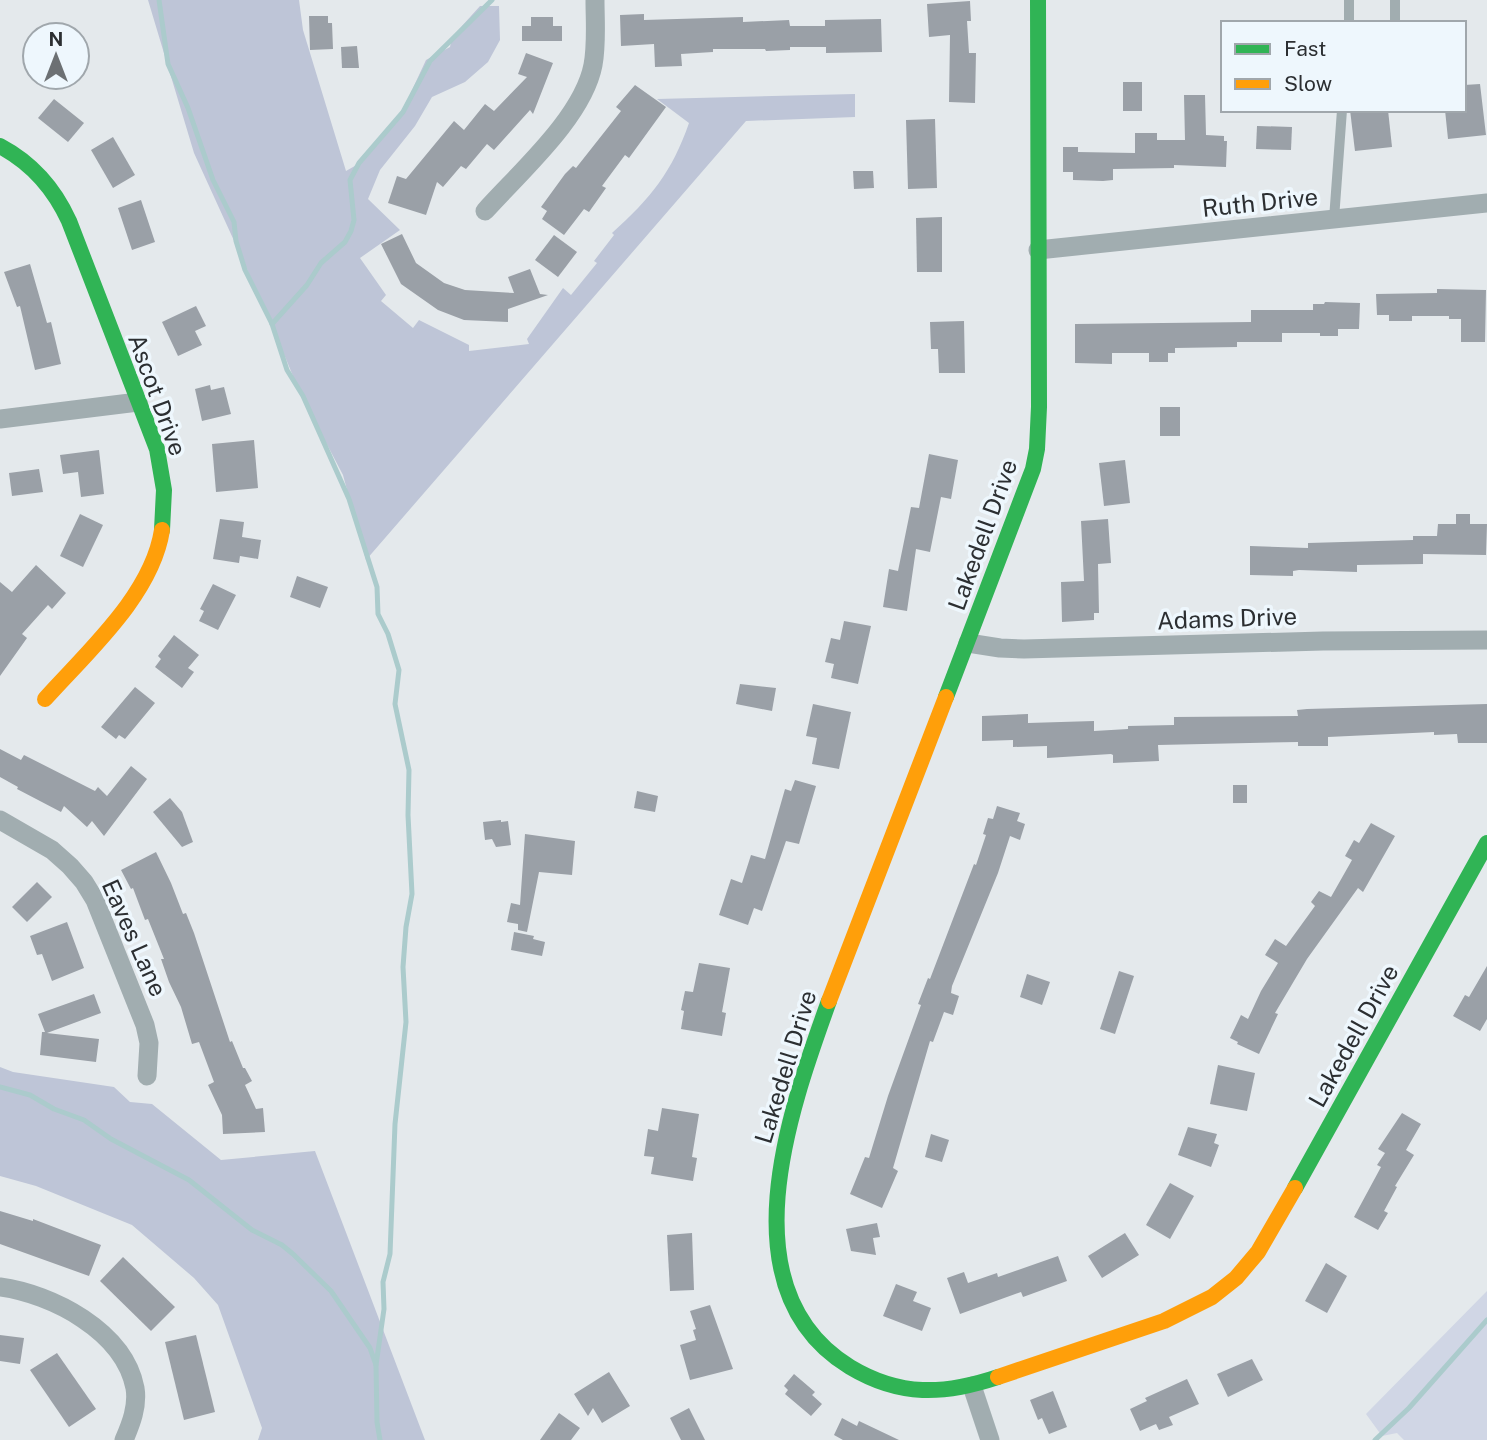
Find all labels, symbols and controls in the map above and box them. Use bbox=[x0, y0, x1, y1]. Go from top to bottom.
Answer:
north arrow bbox=[21, 21, 91, 91]
legend bbox=[1221, 21, 1466, 112]
text: N bbox=[49, 28, 63, 50]
text: Fast bbox=[1284, 36, 1326, 61]
text: Slow bbox=[1284, 71, 1332, 96]
street label: Ruth Drive bbox=[1201, 182, 1319, 222]
street label: Ascot Drive bbox=[123, 330, 193, 459]
street label: Lakedell Drive bbox=[942, 455, 1022, 614]
street label: Adams Drive bbox=[1156, 602, 1298, 634]
street label: Eaves Lane bbox=[97, 875, 173, 1000]
street label: Lakedell Drive bbox=[1302, 959, 1404, 1112]
street label: Lakedell Drive bbox=[748, 987, 822, 1147]

